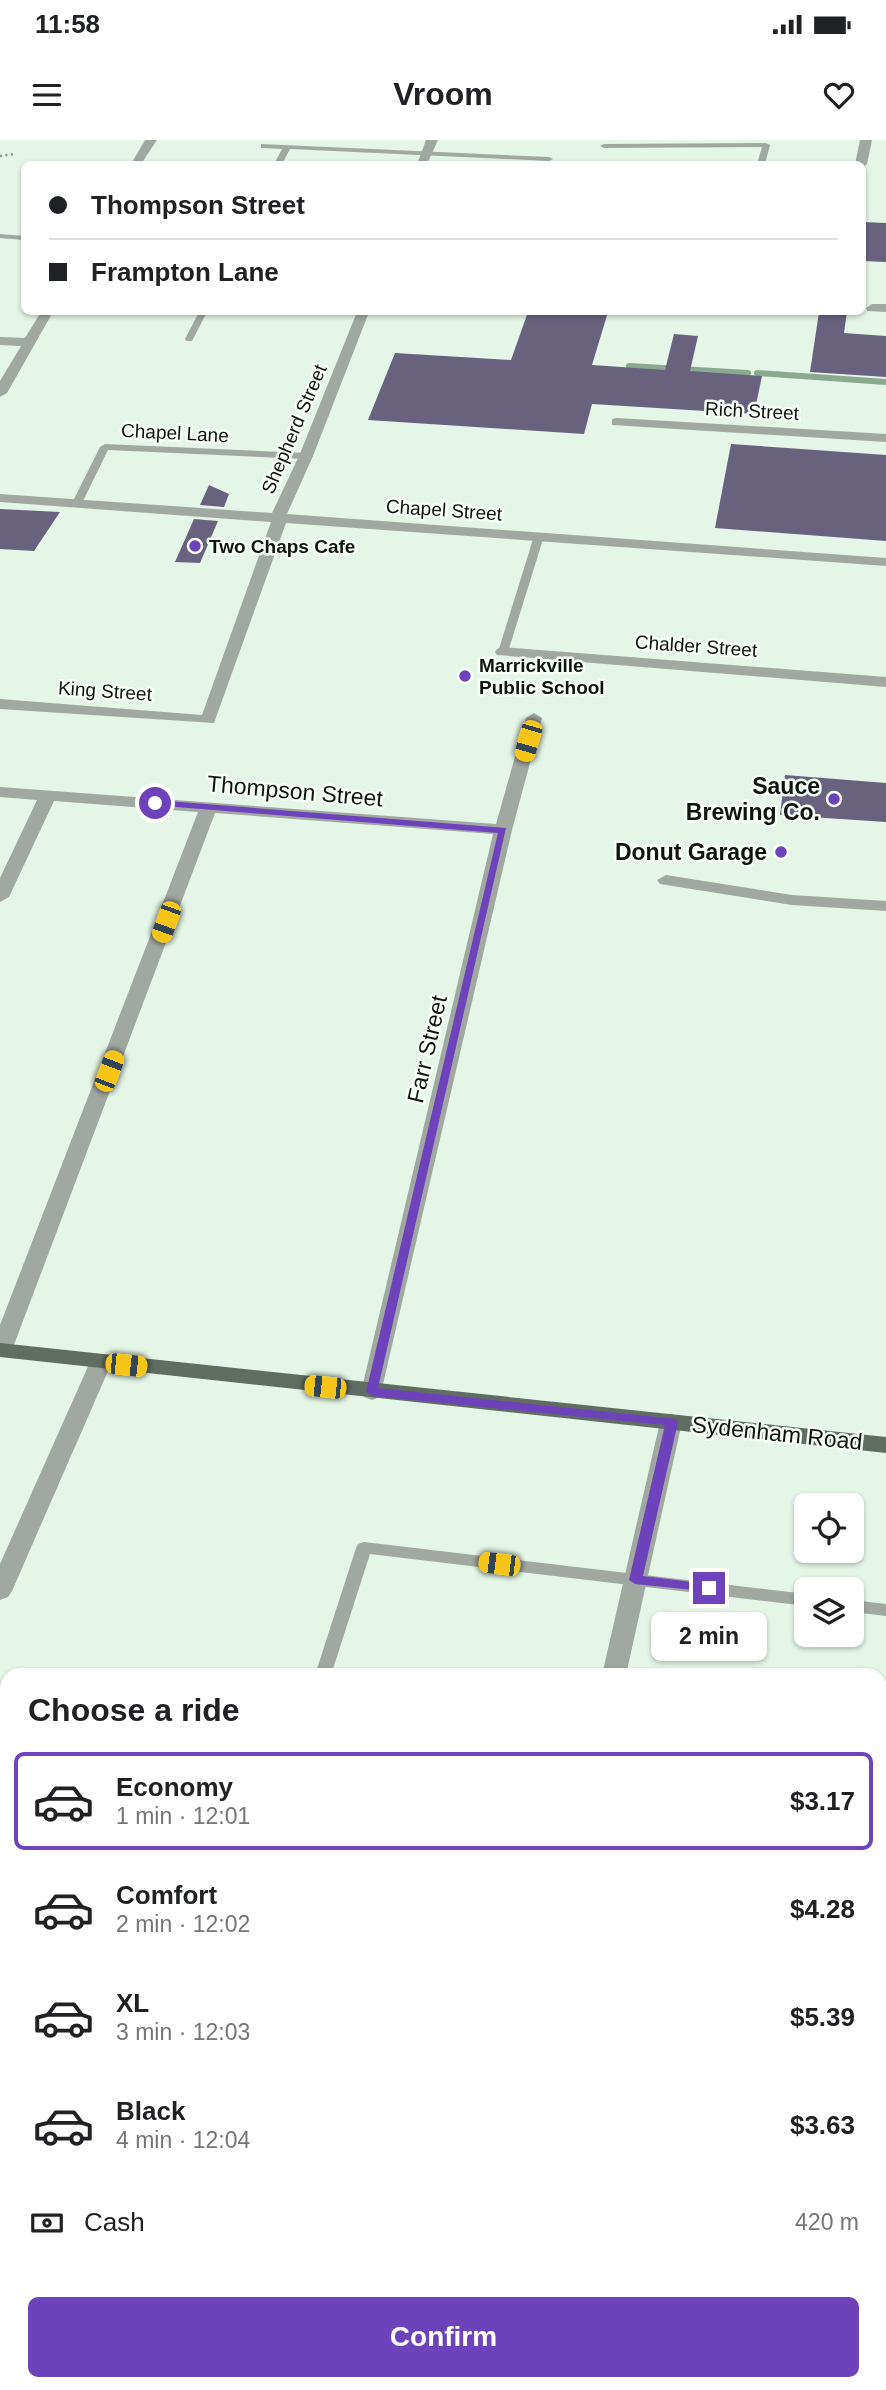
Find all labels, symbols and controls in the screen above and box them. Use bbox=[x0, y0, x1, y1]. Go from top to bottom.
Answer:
text: 11:58 bbox=[35, 9, 100, 39]
icon: menu bbox=[28, 76, 66, 114]
text: Vroom bbox=[393, 76, 493, 112]
icon: heart bbox=[820, 76, 858, 114]
text: Thompson Street bbox=[91, 190, 305, 220]
text: Frampton Lane bbox=[91, 257, 279, 287]
street label: Shepherd Street bbox=[257, 361, 331, 497]
street label: Rich Street bbox=[705, 398, 800, 424]
street label: Chapel Lane bbox=[121, 420, 229, 446]
street label: Chapel Street bbox=[385, 495, 503, 525]
place label: Two Chaps Cafe bbox=[209, 536, 355, 557]
marker: Two Chaps Cafe bbox=[187, 538, 203, 554]
street label: Chalder Street bbox=[634, 631, 759, 661]
place label: Marrickville Public School bbox=[479, 655, 605, 698]
marker: Marrickville Public School bbox=[457, 668, 473, 684]
street label: King Street bbox=[57, 677, 153, 705]
car bbox=[513, 718, 544, 764]
street label: Thompson Street bbox=[206, 770, 385, 812]
place label: Sauce Brewing Co. bbox=[686, 773, 820, 825]
route start bbox=[139, 787, 171, 819]
marker: Sauce Brewing Co. bbox=[826, 791, 842, 807]
place label: Donut Garage bbox=[615, 839, 767, 865]
marker: Donut Garage bbox=[773, 844, 789, 860]
car bbox=[149, 899, 184, 945]
street label: Farr Street bbox=[402, 992, 452, 1105]
car bbox=[92, 1048, 127, 1094]
car bbox=[105, 1352, 148, 1378]
car bbox=[304, 1374, 347, 1400]
street label: Sydenham Road bbox=[690, 1411, 864, 1455]
map controls bbox=[794, 1493, 864, 1647]
button: locate bbox=[794, 1493, 864, 1563]
car bbox=[477, 1551, 522, 1577]
route end bbox=[693, 1572, 725, 1604]
button: layers bbox=[794, 1577, 864, 1647]
callout: 2 min bbox=[651, 1612, 767, 1662]
text: 2 min bbox=[679, 1623, 739, 1649]
text: Choose a ride bbox=[28, 1692, 240, 1728]
icon: car bbox=[32, 1770, 95, 1833]
text: Economy bbox=[116, 1772, 233, 1802]
text: $3.17 bbox=[790, 1786, 855, 1816]
text: 1 min · 12:01 bbox=[116, 1803, 250, 1829]
icon: car bbox=[32, 1878, 95, 1941]
text: Comfort bbox=[116, 1880, 217, 1910]
text: $4.28 bbox=[790, 1894, 855, 1924]
text: 2 min · 12:02 bbox=[116, 1911, 250, 1937]
icon: car bbox=[32, 1986, 95, 2049]
text: XL bbox=[116, 1988, 149, 2018]
text: $5.39 bbox=[790, 2002, 855, 2032]
text: 3 min · 12:03 bbox=[116, 2019, 250, 2045]
icon: car bbox=[32, 2094, 95, 2157]
text: Black bbox=[116, 2096, 185, 2126]
text: $3.63 bbox=[790, 2110, 855, 2140]
text: 4 min · 12:04 bbox=[116, 2127, 250, 2153]
icon: cash bbox=[28, 2204, 66, 2242]
text: Cash bbox=[84, 2207, 145, 2237]
text: 420 m bbox=[795, 2209, 859, 2235]
button: Confirm bbox=[28, 2297, 859, 2377]

